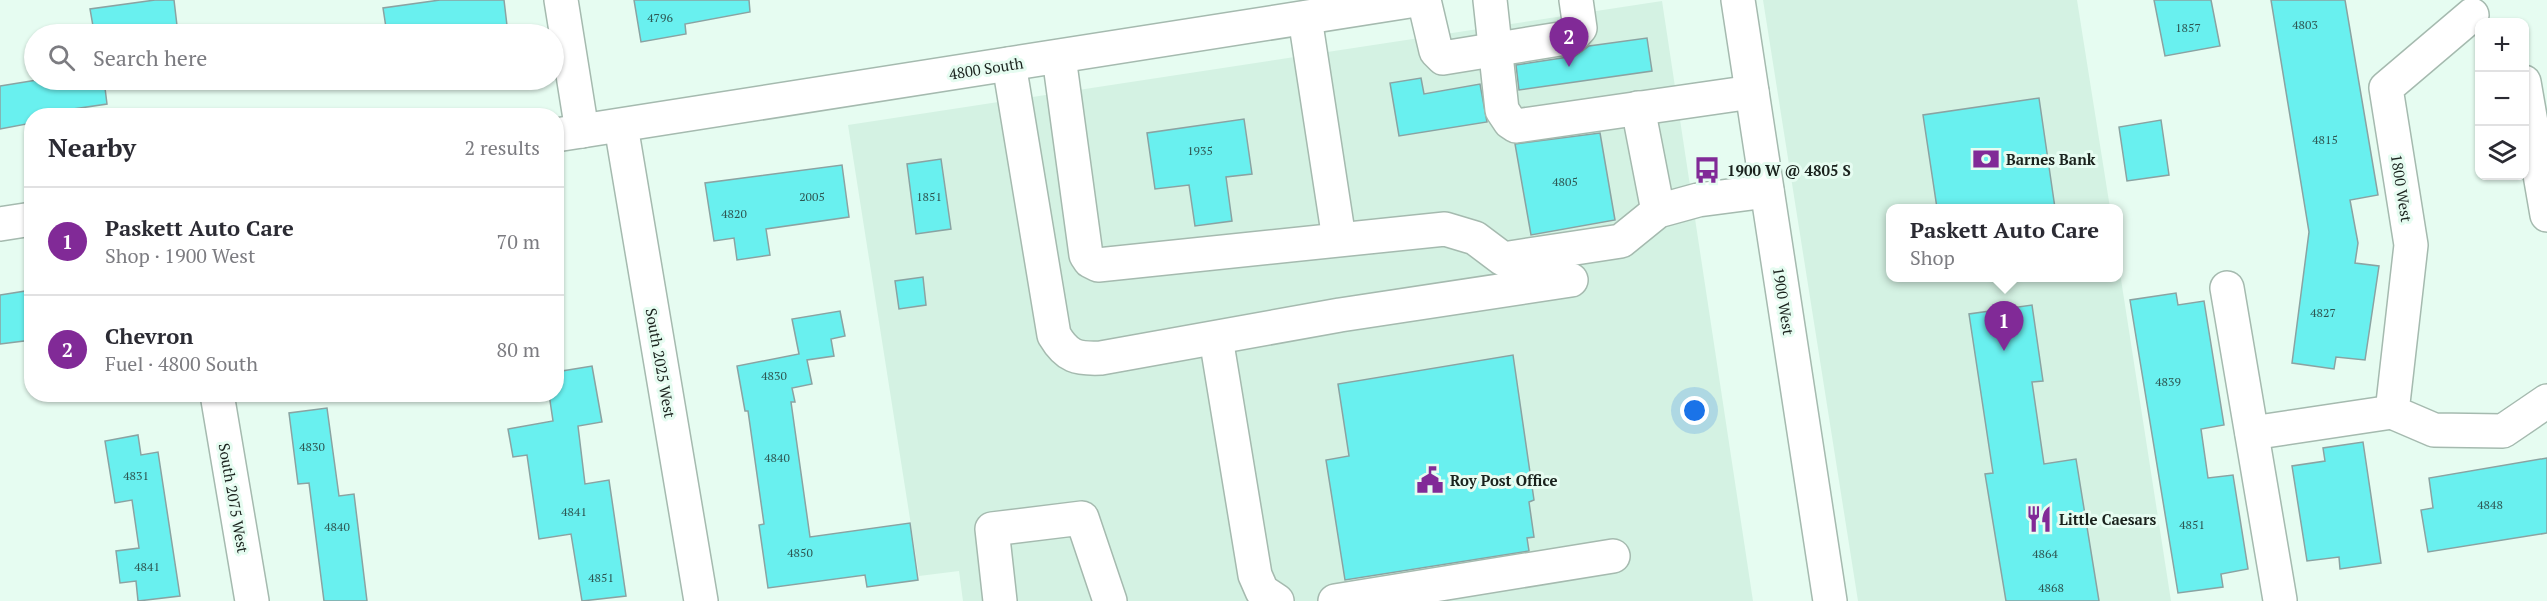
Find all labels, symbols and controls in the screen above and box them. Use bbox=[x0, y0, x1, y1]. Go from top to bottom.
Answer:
house number: 4796 bbox=[647, 10, 673, 25]
pin: 2 bbox=[1550, 17, 1588, 67]
house number: 4803 bbox=[2292, 17, 2318, 32]
map controls bbox=[2475, 18, 2529, 180]
button: + bbox=[2475, 18, 2529, 72]
house number: 1857 bbox=[2175, 20, 2201, 35]
search box bbox=[24, 24, 564, 90]
icon: search bbox=[45, 41, 78, 74]
text: Search here bbox=[93, 43, 207, 72]
street label: 4800 South bbox=[947, 52, 1025, 84]
button: − bbox=[2475, 72, 2529, 126]
button: layers bbox=[2475, 126, 2529, 180]
text: Nearby bbox=[48, 130, 136, 164]
house number: 4815 bbox=[2312, 132, 2338, 147]
text: 2 results bbox=[465, 134, 540, 161]
house number: 1935 bbox=[1187, 143, 1213, 158]
bank icon: Barnes Bank bbox=[1971, 144, 2001, 174]
place label: Barnes Bank bbox=[2006, 149, 2096, 169]
street label: 1800 West bbox=[2387, 153, 2417, 224]
bus stop icon: 1900 W @ 4805 S bbox=[1692, 155, 1722, 185]
place label: 1900 W @ 4805 S bbox=[1727, 160, 1851, 180]
house number: 4805 bbox=[1552, 174, 1578, 189]
house number: 2005 bbox=[799, 189, 825, 204]
house number: 1851 bbox=[916, 189, 942, 204]
popup bbox=[1886, 204, 2123, 282]
house number: 4820 bbox=[721, 206, 747, 221]
text: Paskett Auto Care bbox=[105, 213, 294, 242]
text: Paskett Auto Care bbox=[1910, 215, 2099, 244]
text: 1 bbox=[62, 228, 73, 255]
text: 70 m bbox=[497, 228, 540, 255]
text: Shop · 1900 West bbox=[105, 242, 255, 269]
text: Shop bbox=[1910, 244, 1955, 271]
street label: 1900 West bbox=[1769, 266, 1799, 337]
pin: 1 bbox=[1984, 302, 2024, 351]
house number: 4827 bbox=[2310, 305, 2336, 320]
street label: South 2025 West bbox=[641, 306, 681, 420]
text: Chevron bbox=[105, 321, 193, 350]
text: 2 bbox=[62, 336, 73, 363]
text: 80 m bbox=[497, 336, 540, 363]
text: Fuel · 4800 South bbox=[105, 350, 258, 377]
house number: 4830 bbox=[761, 368, 787, 383]
house number: 4839 bbox=[2155, 374, 2181, 389]
your location bbox=[1680, 396, 1709, 425]
house number: 4830 bbox=[299, 439, 325, 454]
street label: South 2075 West bbox=[214, 441, 254, 555]
house number: 4840 bbox=[764, 450, 790, 465]
public building icon: Roy Post Office bbox=[1415, 465, 1445, 495]
house number: 4831 bbox=[123, 468, 149, 483]
place label: Roy Post Office bbox=[1450, 470, 1558, 490]
house number: 4848 bbox=[2477, 497, 2503, 512]
house number: 4841 bbox=[561, 504, 587, 519]
restaurant icon: Little Caesars bbox=[2024, 504, 2054, 534]
place label: Little Caesars bbox=[2059, 509, 2156, 529]
house number: 4851 bbox=[2179, 517, 2205, 532]
house number: 4840 bbox=[324, 519, 350, 534]
house number: 4850 bbox=[787, 545, 813, 560]
house number: 4864 bbox=[2032, 546, 2058, 561]
house number: 4841 bbox=[134, 559, 160, 574]
house number: 4851 bbox=[588, 570, 614, 585]
house number: 4868 bbox=[2038, 580, 2064, 595]

